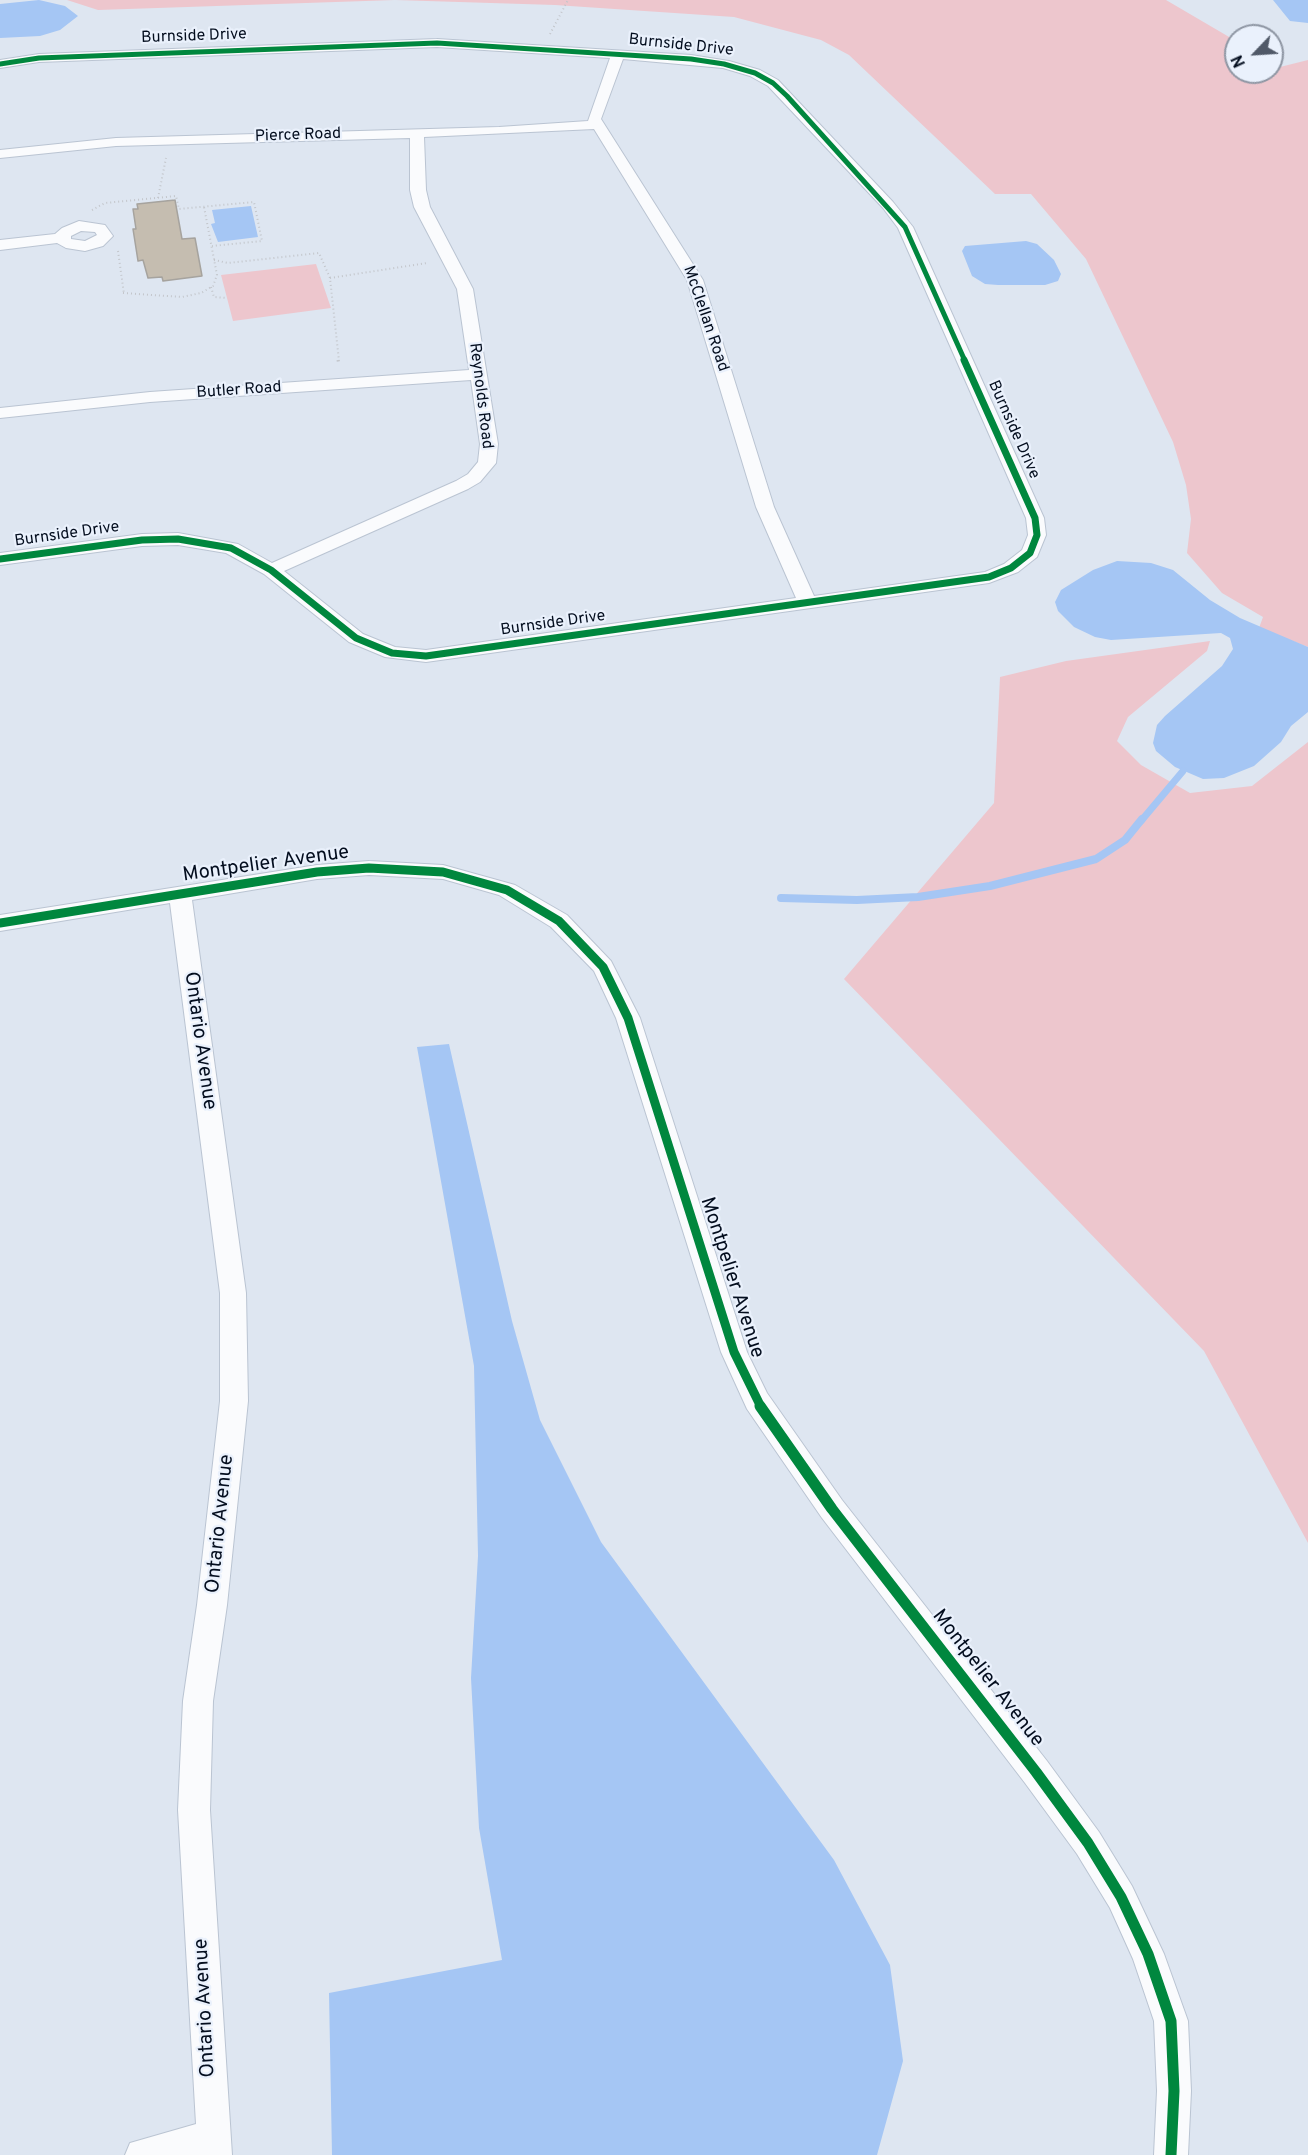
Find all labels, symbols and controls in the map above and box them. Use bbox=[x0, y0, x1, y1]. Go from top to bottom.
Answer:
north arrow bbox=[1224, 24, 1284, 84]
street label: Burnside Drive bbox=[141, 26, 247, 48]
street label: Burnside Drive bbox=[627, 31, 735, 61]
text: N bbox=[1228, 51, 1251, 70]
street label: Pierce Road bbox=[255, 125, 341, 147]
street label: McClellan Road bbox=[678, 264, 732, 374]
street label: Reynolds Road bbox=[464, 342, 496, 450]
street label: Butler Road bbox=[196, 378, 282, 404]
street label: Burnside Drive bbox=[983, 378, 1043, 482]
street label: Burnside Drive bbox=[13, 518, 121, 552]
street label: Burnside Drive bbox=[499, 607, 607, 641]
street label: Montpelier Avenue bbox=[181, 841, 351, 889]
street label: Ontario Avenue bbox=[177, 970, 221, 1112]
street label: Montpelier Avenue bbox=[694, 1194, 768, 1362]
street label: Ontario Avenue bbox=[202, 1453, 240, 1595]
street label: Montpelier Avenue bbox=[926, 1605, 1048, 1753]
street label: Ontario Avenue bbox=[190, 1938, 222, 2078]

